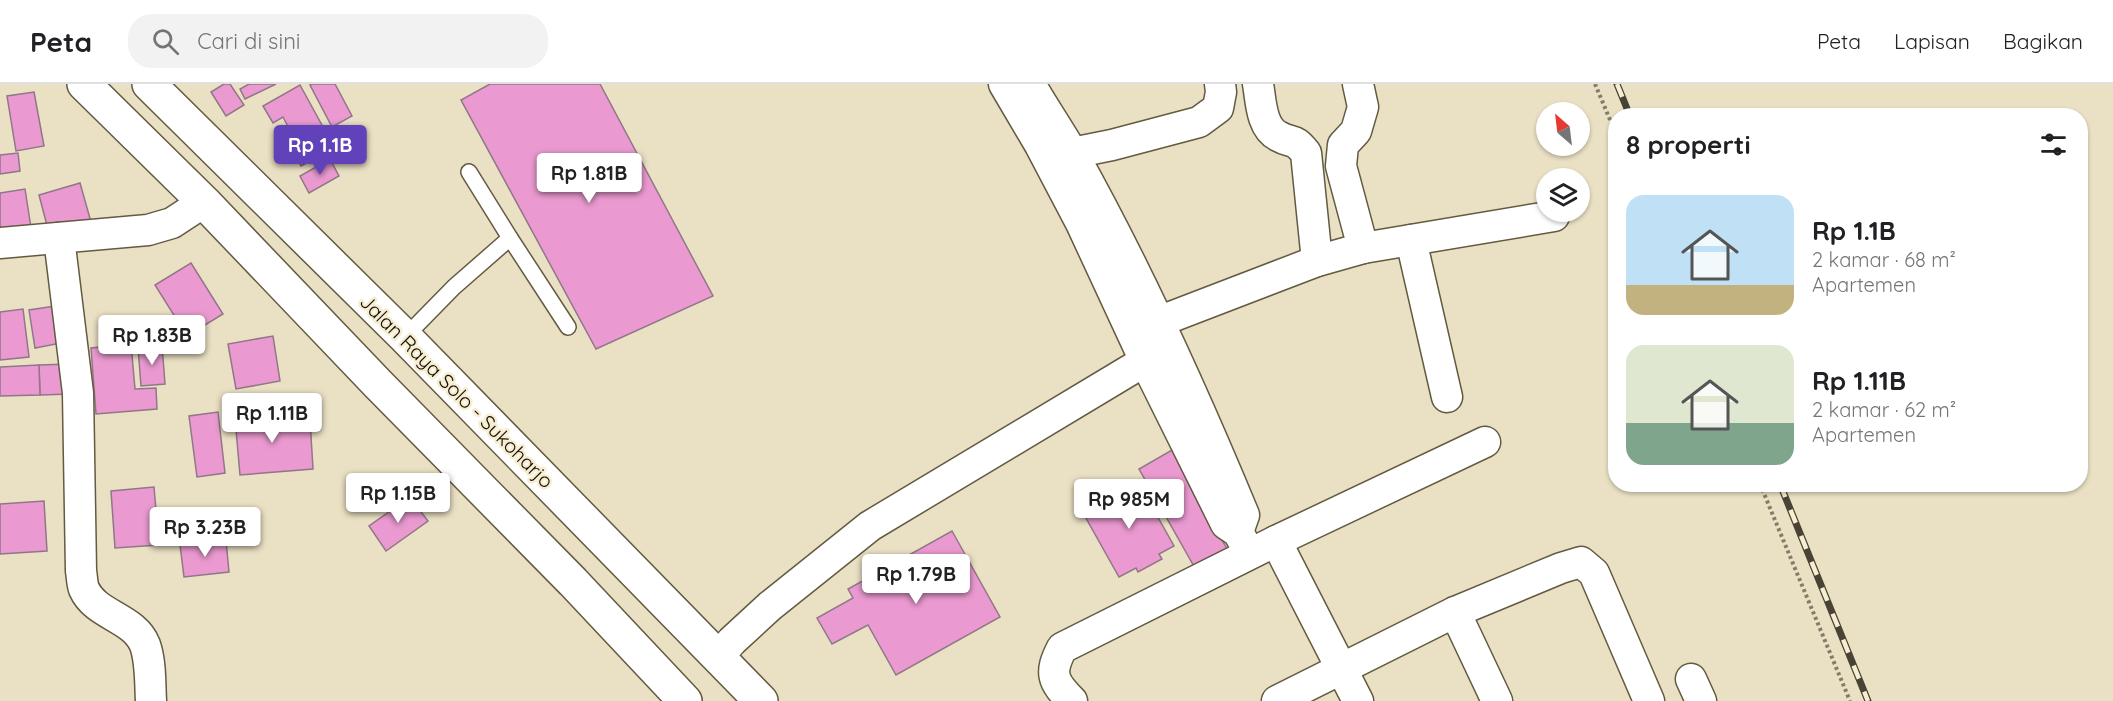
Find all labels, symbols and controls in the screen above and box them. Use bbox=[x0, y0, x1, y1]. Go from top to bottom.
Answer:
search box bbox=[128, 14, 548, 68]
text: Peta bbox=[30, 24, 92, 59]
icon: search bbox=[149, 25, 182, 58]
text: Cari di sini bbox=[197, 27, 301, 55]
text: Peta bbox=[1817, 28, 1861, 54]
text: Lapisan bbox=[1894, 28, 1970, 54]
text: Bagikan bbox=[2003, 28, 2083, 54]
north arrow bbox=[1536, 102, 1590, 156]
map controls bbox=[1536, 102, 1590, 222]
pin: Rp 1.1B bbox=[265, 125, 375, 176]
text: 8 properti bbox=[1626, 128, 1751, 161]
icon: filters bbox=[2037, 128, 2070, 161]
text: Rp 1.1B bbox=[288, 132, 352, 157]
pin: Rp 1.81B bbox=[527, 153, 651, 204]
text: Rp 1.81B bbox=[551, 160, 627, 185]
button: layers bbox=[1536, 168, 1590, 222]
text: Rp 1.1B bbox=[1812, 214, 1896, 247]
icon: home bbox=[1674, 219, 1746, 291]
text: 2 kamar · 68 m² bbox=[1812, 247, 1956, 272]
text: Apartemen bbox=[1812, 272, 1916, 297]
street label: Jalan Raya Solo - Sukoharjo bbox=[355, 289, 559, 493]
pin: Rp 1.83B bbox=[90, 315, 214, 366]
text: Rp 1.83B bbox=[112, 322, 192, 347]
text: Rp 1.11B bbox=[1812, 364, 1906, 397]
icon: home bbox=[1674, 369, 1746, 441]
pin: Rp 1.11B bbox=[210, 393, 334, 444]
text: 2 kamar · 62 m² bbox=[1812, 397, 1956, 422]
text: Rp 1.11B bbox=[236, 400, 308, 425]
text: Apartemen bbox=[1812, 422, 1916, 447]
pin: Rp 1.15B bbox=[336, 473, 460, 524]
pin: Rp 985M bbox=[1074, 479, 1184, 530]
text: Rp 1.15B bbox=[360, 480, 436, 505]
text: Rp 985M bbox=[1088, 486, 1170, 511]
pin: Rp 3.23B bbox=[143, 507, 267, 558]
text: Rp 3.23B bbox=[164, 514, 246, 539]
pin: Rp 1.79B bbox=[854, 554, 978, 605]
text: Rp 1.79B bbox=[876, 561, 956, 586]

